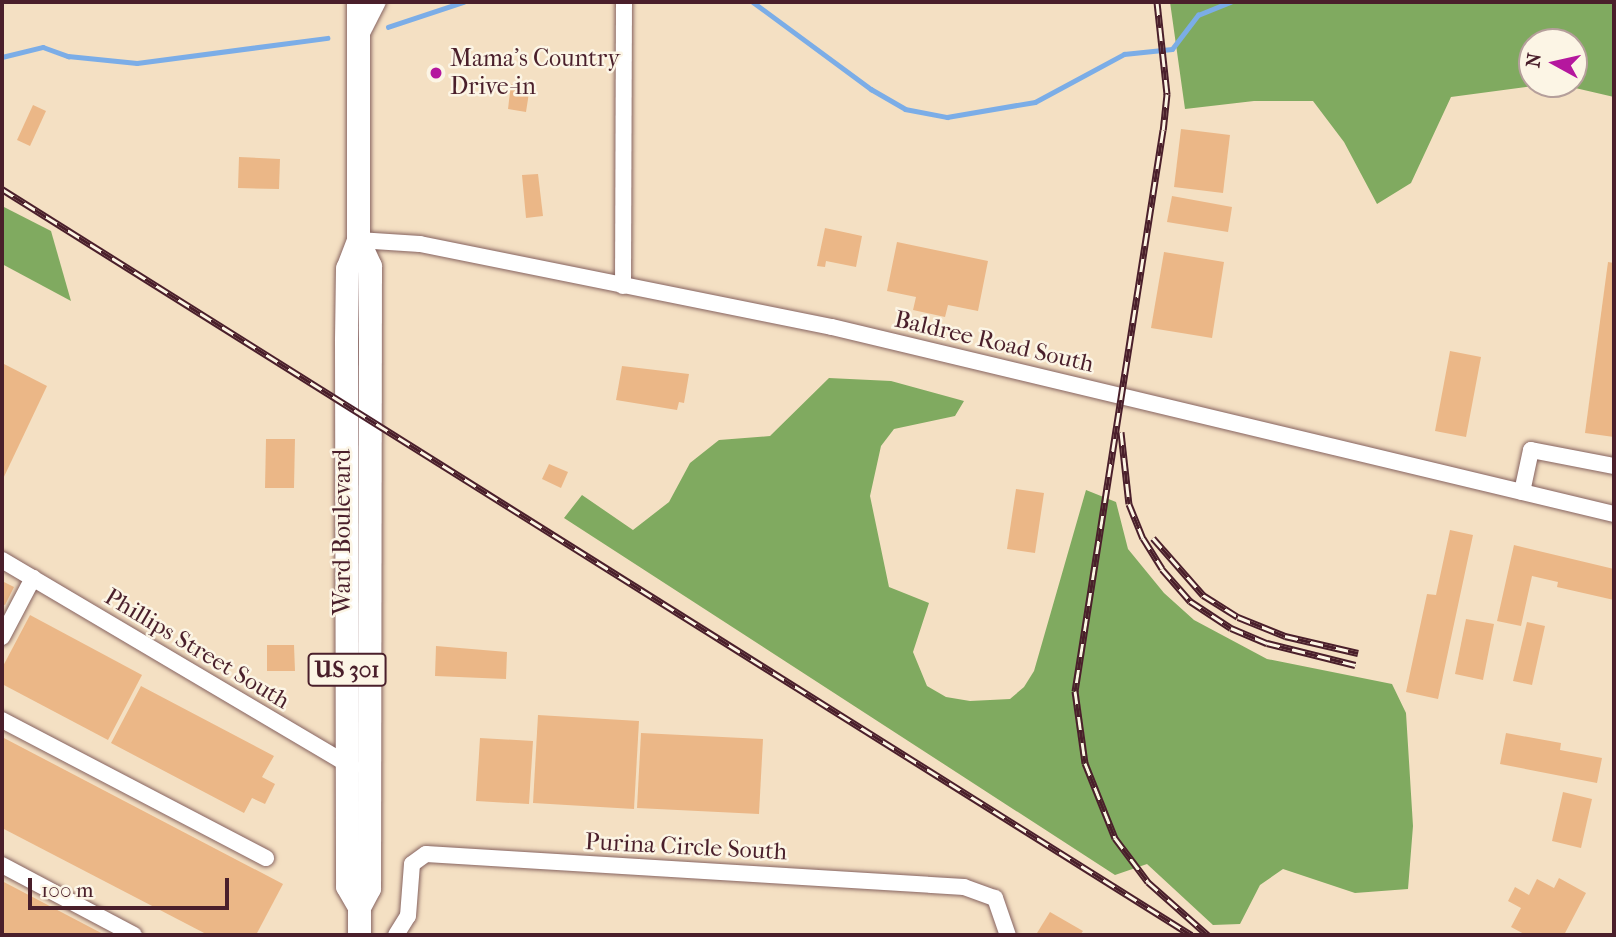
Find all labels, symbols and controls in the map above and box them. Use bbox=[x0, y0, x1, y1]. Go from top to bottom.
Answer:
north arrow bbox=[1518, 28, 1588, 98]
place label: Mama's Country Drive-in bbox=[450, 45, 620, 101]
text: N bbox=[1522, 52, 1546, 69]
marker: Mama's Country Drive-in bbox=[428, 65, 444, 81]
street label: Baldree Road South bbox=[892, 305, 1096, 379]
street label: Ward Boulevard bbox=[329, 449, 357, 615]
street label: Phillips Street South bbox=[99, 582, 295, 716]
road number: US 301 bbox=[307, 650, 387, 690]
street label: Purina Circle South bbox=[584, 827, 788, 867]
scale bar bbox=[32, 864, 233, 908]
text: 100 m bbox=[41, 878, 94, 902]

